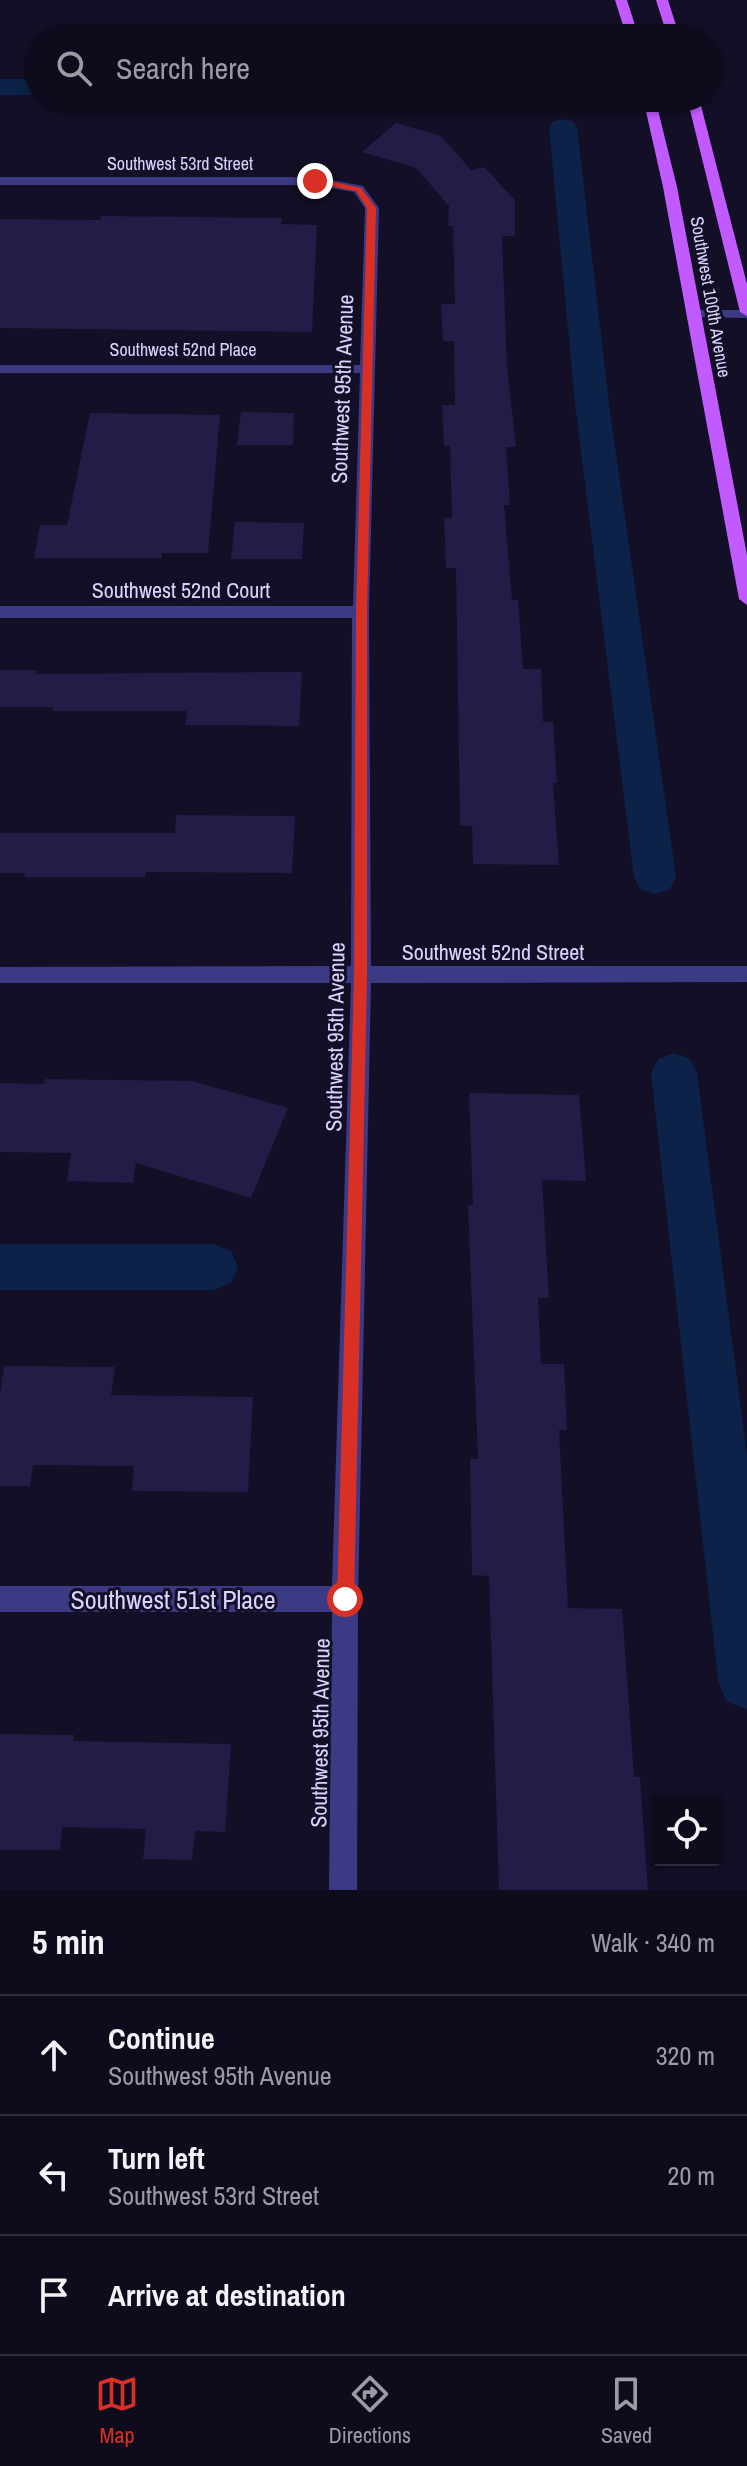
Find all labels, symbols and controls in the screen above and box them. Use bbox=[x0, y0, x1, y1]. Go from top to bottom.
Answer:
search box bbox=[24, 24, 723, 112]
icon: search bbox=[52, 46, 96, 90]
text: Search here bbox=[116, 48, 250, 88]
street label: Southwest 53rd Street bbox=[107, 151, 253, 176]
route end bbox=[297, 163, 333, 199]
street label: Southwest 100th Avenue bbox=[685, 215, 737, 379]
street label: Southwest 95th Avenue bbox=[324, 294, 360, 484]
street label: Southwest 52nd Place bbox=[110, 337, 256, 362]
street label: Southwest 52nd Court bbox=[92, 575, 270, 605]
street label: Southwest 52nd Street bbox=[402, 937, 584, 967]
street label: Southwest 95th Avenue bbox=[318, 942, 352, 1132]
route start bbox=[327, 1581, 363, 1617]
street label: Southwest 51st Place bbox=[70, 1582, 276, 1617]
street label: Southwest 95th Avenue bbox=[303, 1638, 337, 1828]
map controls bbox=[651, 1794, 723, 1866]
button: locate bbox=[651, 1794, 723, 1866]
text: 5 min bbox=[32, 1919, 105, 1965]
text: Walk · 340 m bbox=[591, 1925, 715, 1960]
text: Continue bbox=[108, 2018, 215, 2058]
icon: ahead bbox=[32, 2033, 76, 2077]
text: 320 m bbox=[656, 2038, 715, 2073]
text: Southwest 95th Avenue bbox=[108, 2058, 332, 2093]
text: Turn left bbox=[108, 2138, 205, 2178]
icon: left bbox=[32, 2153, 76, 2197]
text: 20 m bbox=[668, 2158, 715, 2193]
text: Southwest 53rd Street bbox=[108, 2178, 319, 2213]
icon: arrive bbox=[32, 2273, 76, 2317]
text: Arrive at destination bbox=[108, 2275, 346, 2315]
tab: Map bbox=[95, 2372, 139, 2450]
tab: Directions bbox=[329, 2372, 411, 2450]
tab: Saved bbox=[601, 2372, 652, 2450]

